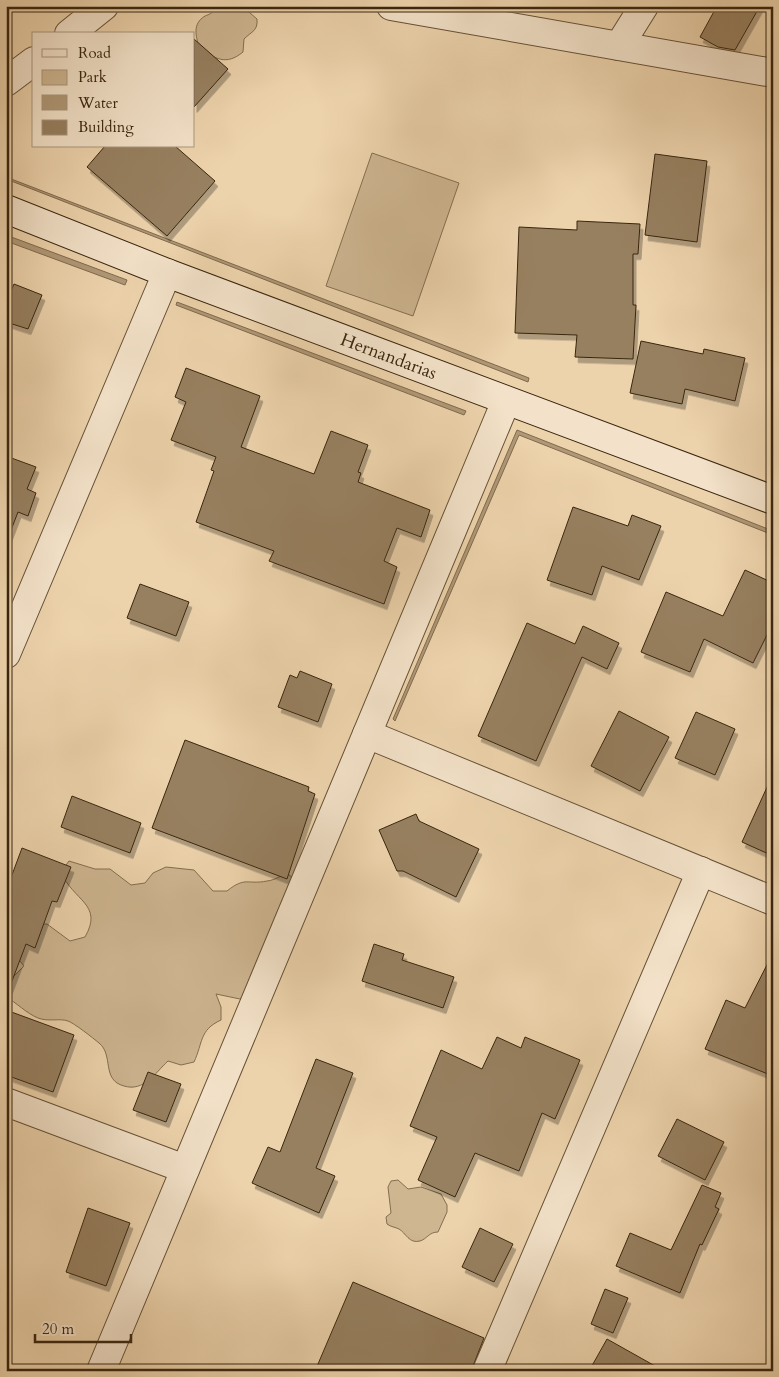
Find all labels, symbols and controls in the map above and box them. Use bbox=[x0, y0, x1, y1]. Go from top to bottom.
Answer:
legend bbox=[32, 32, 195, 148]
text: Road bbox=[78, 43, 111, 63]
text: Park bbox=[78, 67, 107, 87]
text: Water bbox=[77, 93, 119, 113]
text: Building bbox=[78, 117, 134, 137]
street label: Hernandarias bbox=[337, 327, 440, 385]
scale bar bbox=[35, 1312, 131, 1344]
text: 20 m bbox=[42, 1319, 74, 1339]

